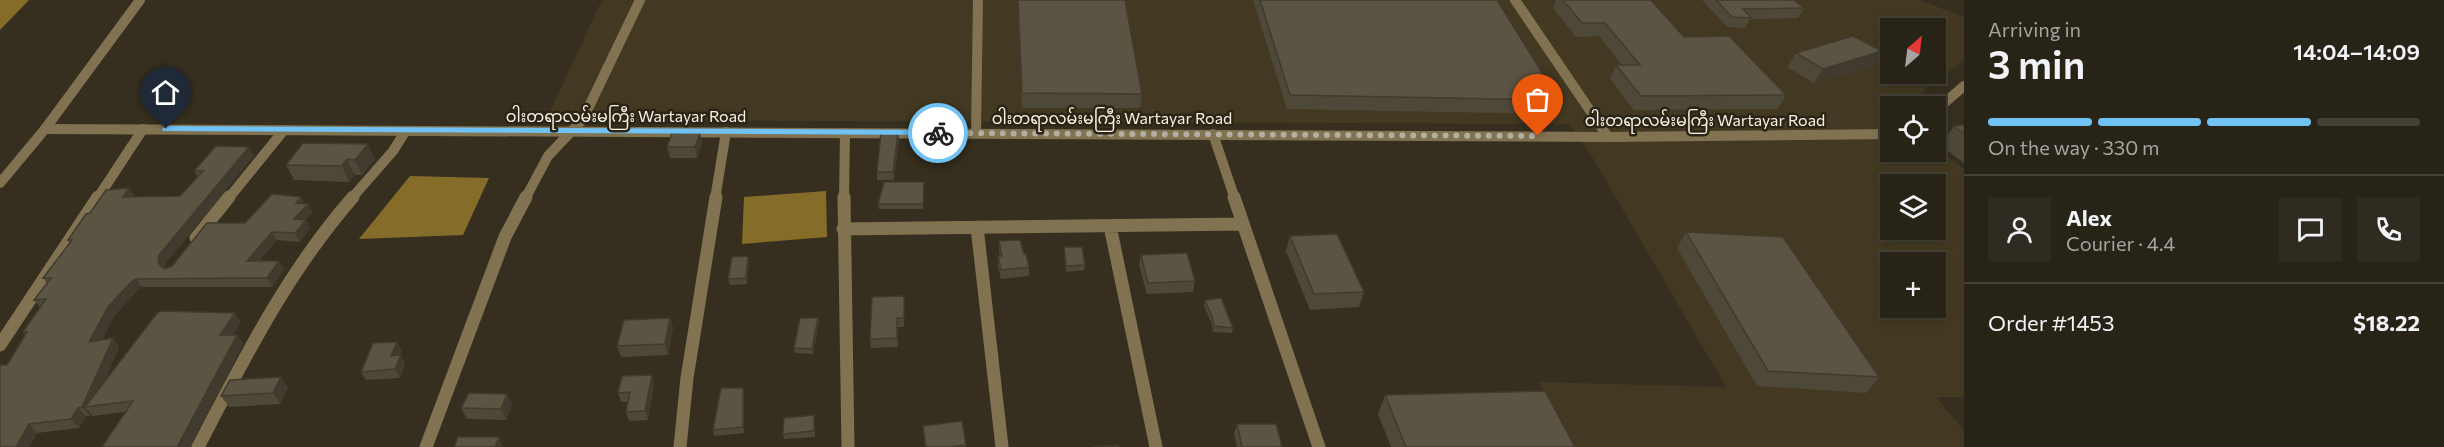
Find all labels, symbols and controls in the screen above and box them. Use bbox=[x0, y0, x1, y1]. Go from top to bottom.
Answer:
text: Arriving in bbox=[1988, 17, 2081, 41]
north arrow bbox=[1880, 18, 1946, 84]
map controls bbox=[1880, 18, 1946, 318]
text: 14:04–14:09 bbox=[2293, 38, 2420, 65]
text: 3 min bbox=[1988, 39, 2085, 87]
pin bbox=[140, 67, 191, 129]
pin bbox=[1512, 74, 1563, 136]
icon: home bbox=[149, 76, 182, 109]
icon: bag bbox=[1521, 83, 1554, 116]
button: locate bbox=[1880, 96, 1946, 162]
courier bbox=[908, 103, 968, 163]
street label: ဝါးတရာလမ်းမကြီး Wartayar Road bbox=[506, 105, 746, 130]
street label: ဝါးတရာလမ်းမကြီး Wartayar Road bbox=[992, 107, 1232, 132]
street label: ဝါးတရာလမ်းမကြီး Wartayar Road bbox=[1585, 109, 1825, 134]
icon: bike bbox=[922, 117, 955, 150]
text: On the way · 330 m bbox=[1988, 135, 2160, 159]
button: layers bbox=[1880, 174, 1946, 240]
button: person bbox=[1988, 198, 2051, 261]
button: chat bbox=[2279, 198, 2342, 261]
button: phone bbox=[2357, 198, 2420, 261]
text: Alex bbox=[2066, 204, 2112, 231]
text: Courier · 4.4 bbox=[2066, 231, 2175, 255]
button: + bbox=[1880, 252, 1946, 318]
text: Order #1453 bbox=[1988, 309, 2115, 336]
text: $18.22 bbox=[2353, 309, 2420, 336]

